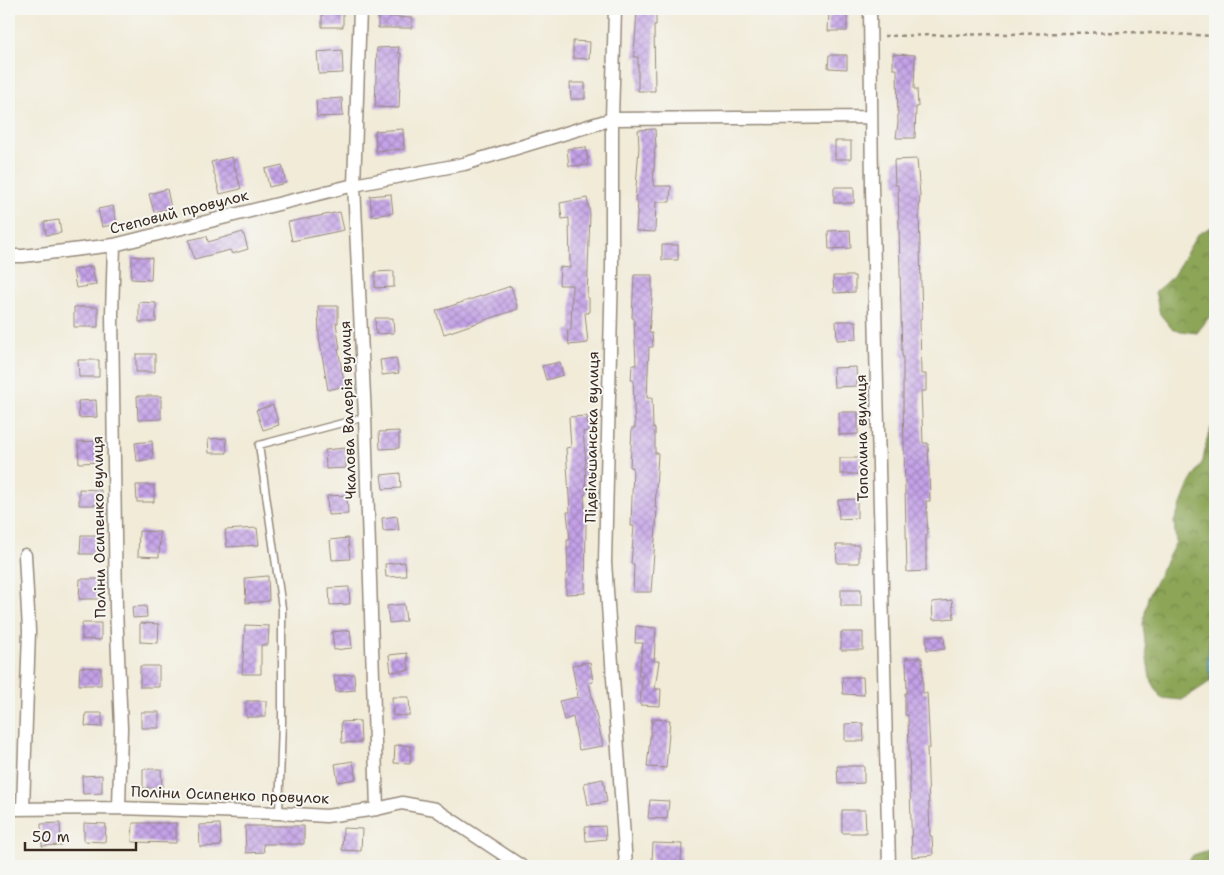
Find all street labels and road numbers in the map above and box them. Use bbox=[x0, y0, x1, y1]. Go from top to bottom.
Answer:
street label: Степовий провулок bbox=[108, 185, 250, 239]
street label: Чкалова Валерія вулиця bbox=[335, 320, 361, 500]
street label: Підвільшанська вулиця bbox=[581, 351, 603, 523]
street label: Тополина вулиця bbox=[851, 374, 873, 502]
street label: Поліни Осипенко вулиця bbox=[87, 436, 111, 618]
street label: Поліни Осипенко провулок bbox=[131, 782, 329, 808]

